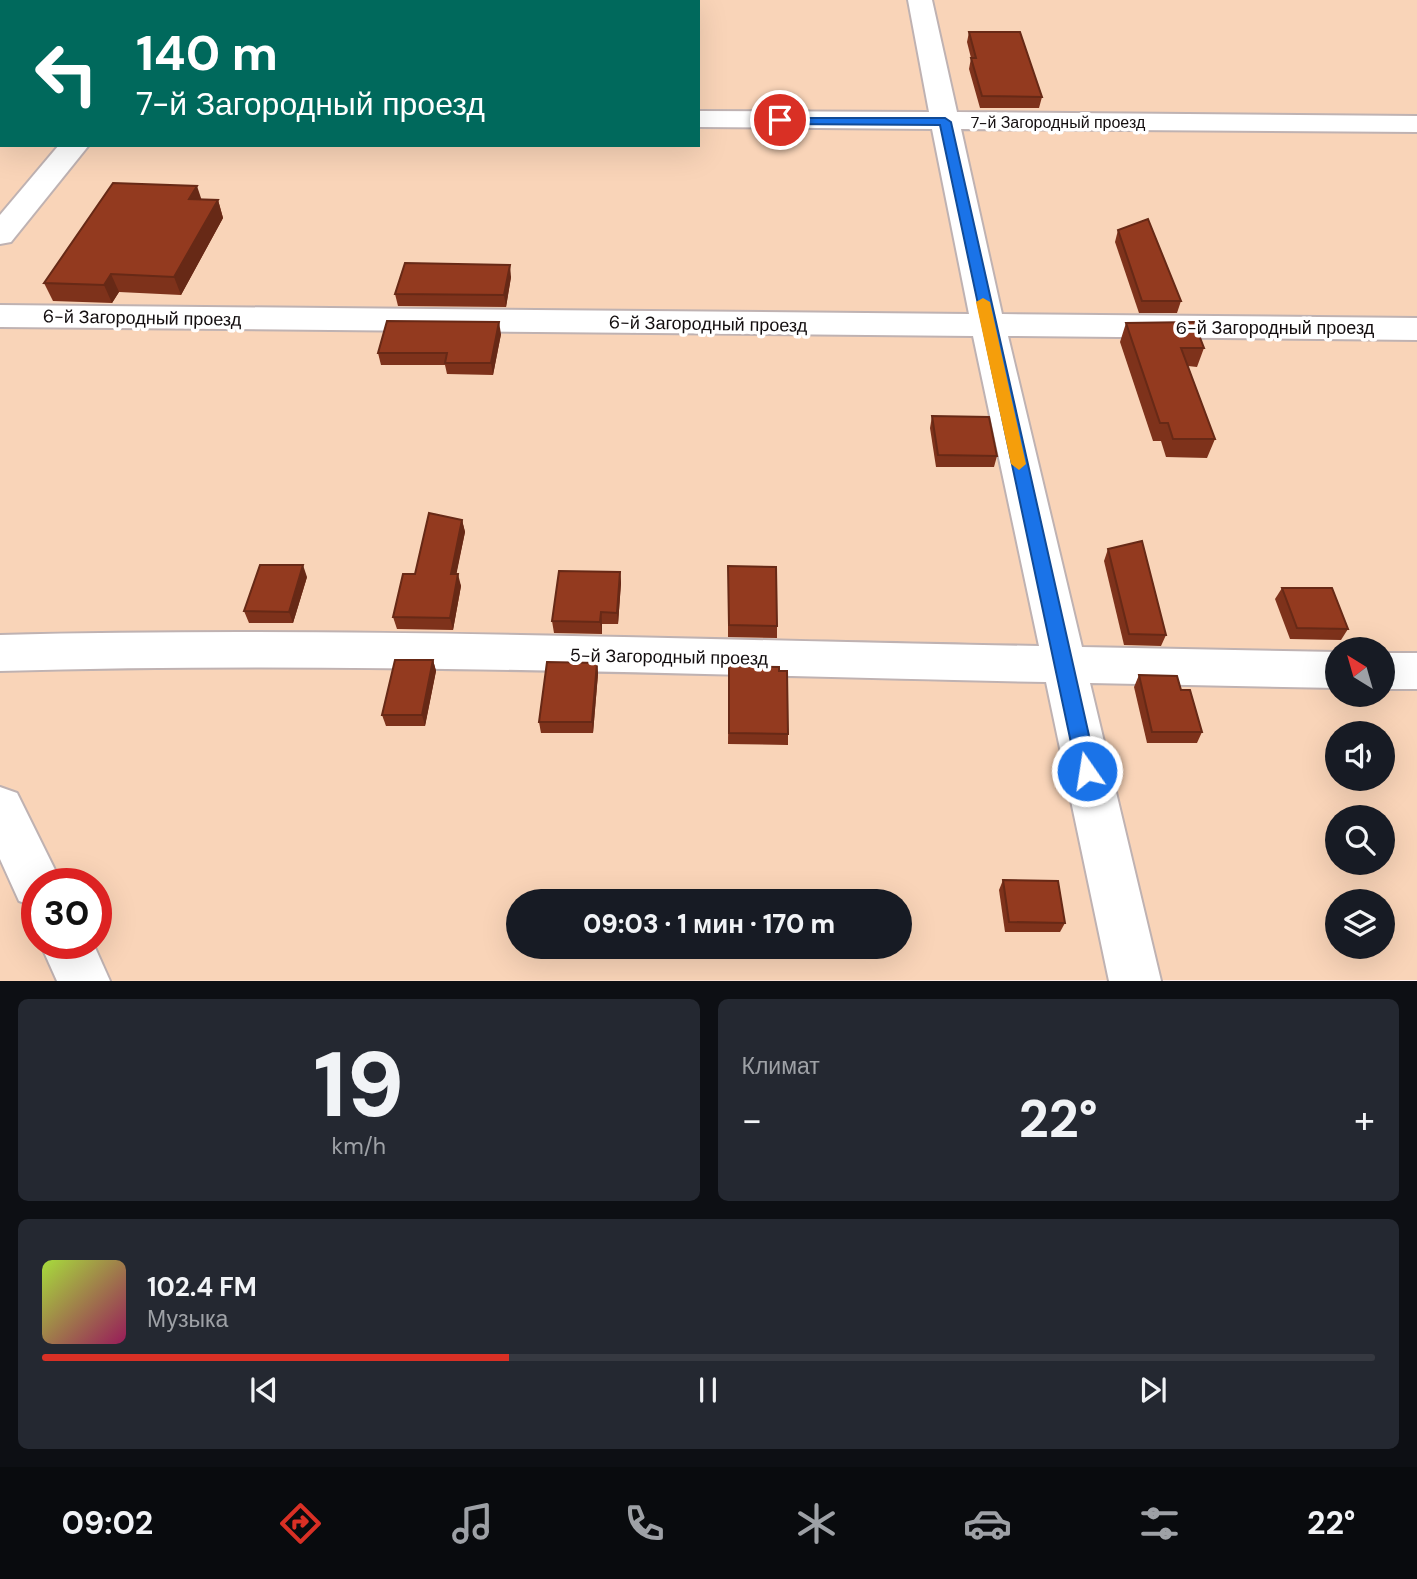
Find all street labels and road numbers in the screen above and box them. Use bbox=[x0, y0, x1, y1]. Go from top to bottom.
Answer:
street label: 7-й Загородный проезд bbox=[971, 112, 1146, 133]
street label: 6-й Загородный проезд bbox=[43, 304, 242, 332]
street label: 6-й Загородный проезд bbox=[609, 310, 808, 338]
street label: 6-й Загородный проезд bbox=[1176, 316, 1375, 340]
street label: 5-й Загородный проезд bbox=[570, 643, 769, 671]

